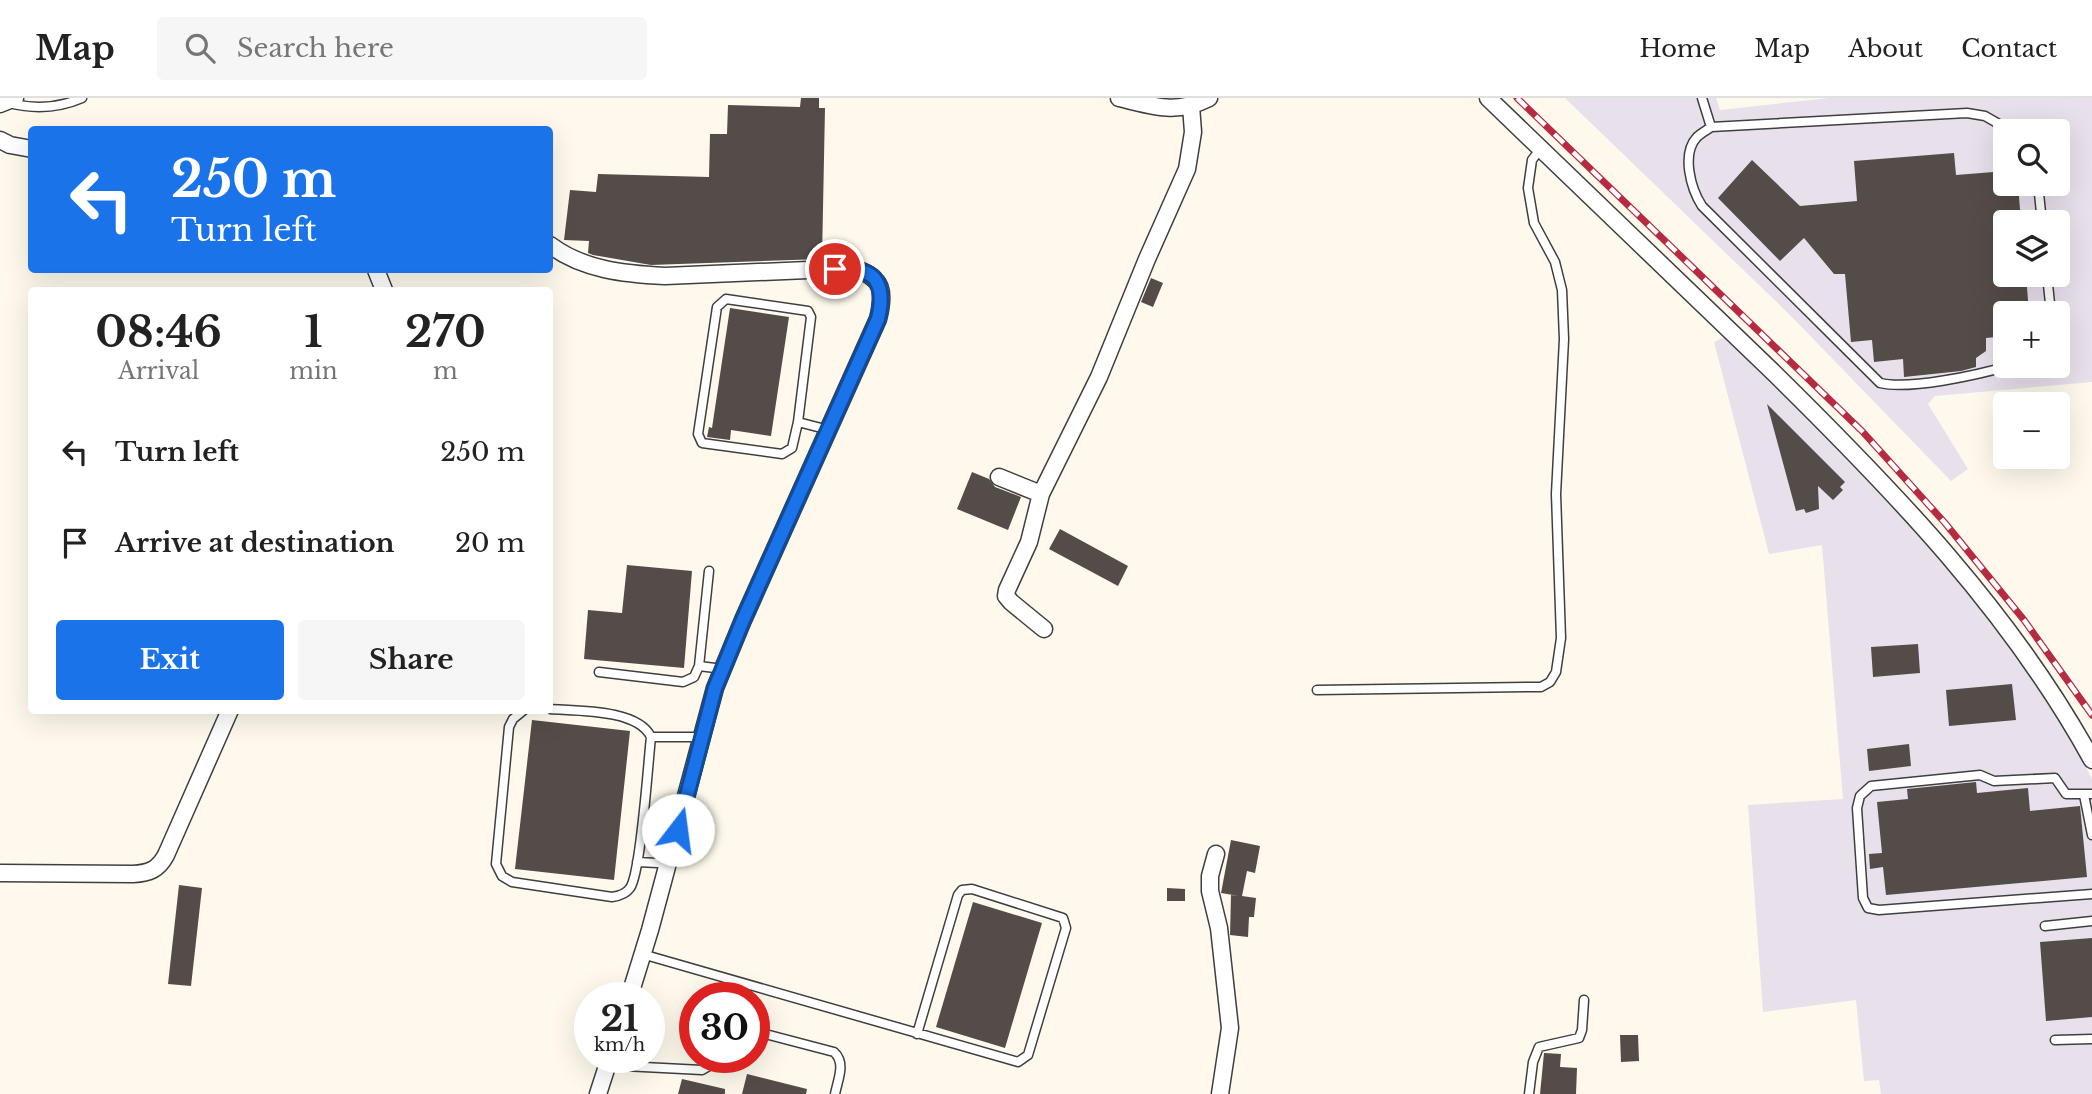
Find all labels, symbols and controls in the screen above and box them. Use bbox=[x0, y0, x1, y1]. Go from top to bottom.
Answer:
search box bbox=[157, 17, 647, 80]
text: Map bbox=[35, 28, 115, 69]
icon: search bbox=[181, 29, 219, 67]
text: Search here bbox=[237, 32, 394, 64]
text: Home bbox=[1640, 34, 1716, 63]
text: Map bbox=[1754, 34, 1810, 63]
text: About bbox=[1848, 34, 1923, 63]
text: Contact bbox=[1961, 34, 2057, 63]
map controls bbox=[1993, 119, 2070, 469]
button: search bbox=[1993, 119, 2070, 196]
text: 250 m bbox=[171, 149, 336, 210]
icon: left bbox=[56, 154, 147, 245]
text: Turn left bbox=[171, 210, 317, 250]
button: layers bbox=[1993, 210, 2070, 287]
pin bbox=[805, 239, 865, 299]
icon: arrive bbox=[816, 250, 854, 288]
button: + bbox=[1993, 301, 2070, 378]
text: 08:46 bbox=[95, 306, 222, 358]
text: 1 bbox=[304, 306, 323, 358]
text: 270 bbox=[405, 306, 486, 358]
text: Arrival bbox=[118, 357, 199, 385]
text: min bbox=[289, 357, 338, 385]
text: m bbox=[433, 357, 458, 385]
button: − bbox=[1993, 392, 2070, 469]
icon: left bbox=[56, 433, 94, 471]
text: Turn left bbox=[115, 436, 239, 468]
text: 250 m bbox=[440, 436, 525, 468]
icon: arrive bbox=[56, 524, 94, 562]
text: Arrive at destination bbox=[115, 527, 395, 559]
text: 20 m bbox=[455, 527, 525, 559]
button: Exit bbox=[56, 620, 284, 700]
button: Share bbox=[298, 620, 525, 700]
position arrow bbox=[641, 793, 715, 867]
speed limit sign: 30 bbox=[679, 982, 770, 1073]
text: 21 bbox=[600, 997, 639, 1040]
text: km/h bbox=[594, 1034, 645, 1056]

